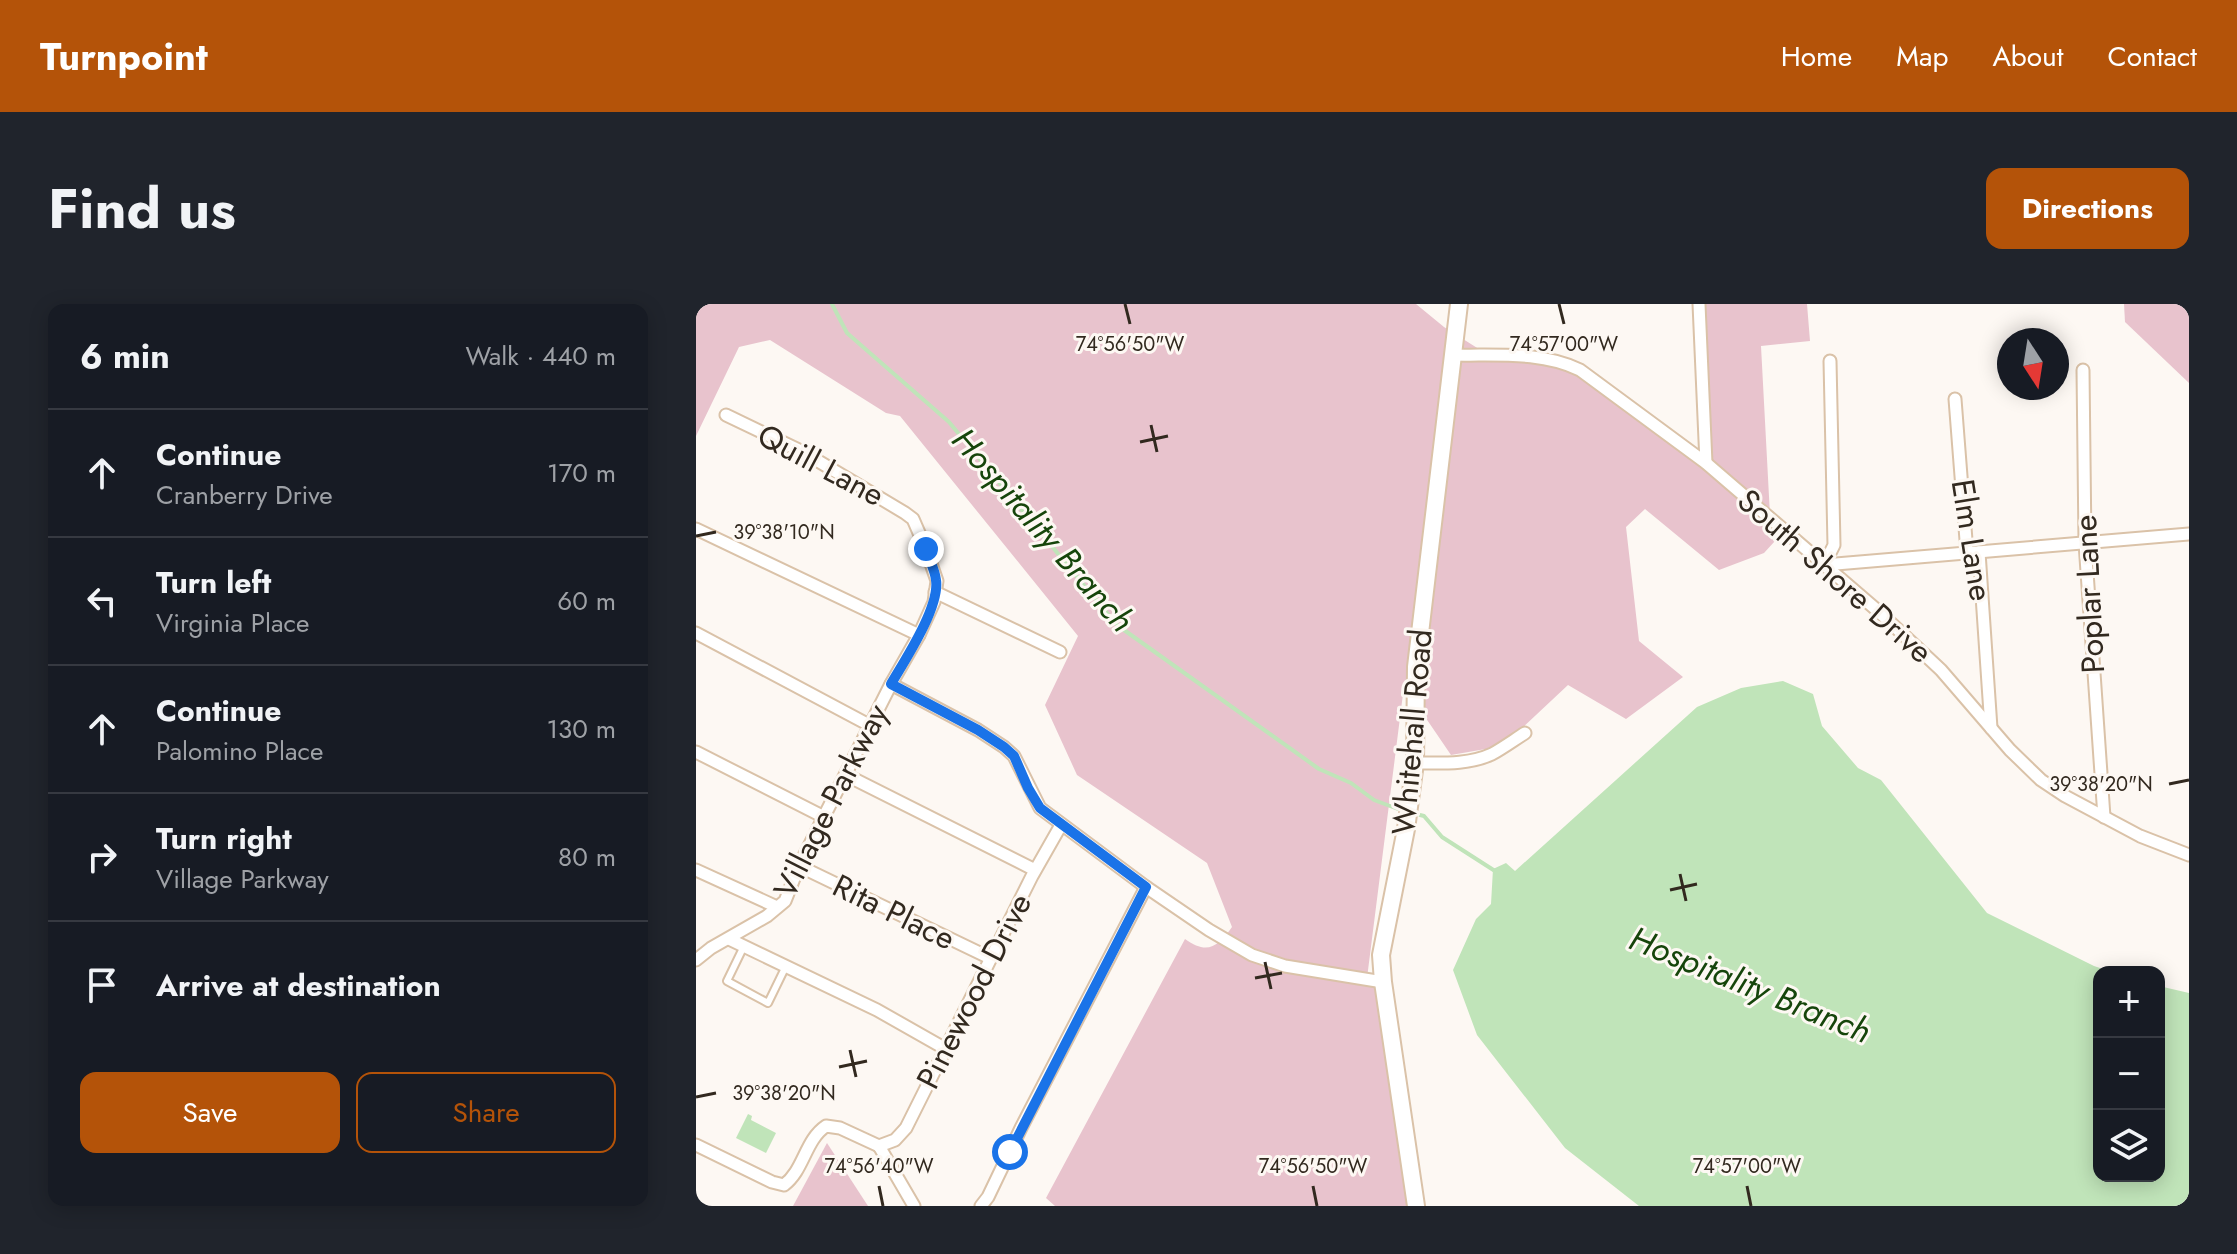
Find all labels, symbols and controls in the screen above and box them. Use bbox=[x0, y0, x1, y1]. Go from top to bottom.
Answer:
text: Turnpoint bbox=[40, 29, 208, 84]
text: Home bbox=[1781, 36, 1852, 77]
text: Map bbox=[1896, 36, 1948, 77]
text: About bbox=[1992, 36, 2064, 77]
text: Contact bbox=[2108, 36, 2197, 77]
text: Find us bbox=[48, 168, 236, 249]
button: Directions bbox=[1986, 168, 2189, 249]
north arrow bbox=[1997, 328, 2069, 400]
text: 74°56'50"W bbox=[1076, 330, 1184, 359]
text: 74°57'00"W bbox=[1510, 330, 1618, 359]
text: 6 min bbox=[80, 332, 170, 381]
text: Walk · 440 m bbox=[466, 337, 616, 375]
street label: Quill Lane bbox=[749, 412, 893, 518]
water label: Hospitality Branch bbox=[940, 417, 1146, 643]
text: Continue bbox=[156, 433, 282, 476]
icon: ahead bbox=[80, 451, 124, 495]
text: 170 m bbox=[547, 454, 616, 492]
text: Cranberry Drive bbox=[156, 476, 333, 514]
street label: Elm Lane bbox=[1940, 476, 2004, 604]
street label: South Shore Drive bbox=[1727, 478, 1943, 674]
street label: Poplar Lane bbox=[2062, 514, 2116, 674]
text: 39°38'10"N bbox=[733, 518, 835, 547]
route end bbox=[908, 531, 944, 567]
text: Turn left bbox=[156, 561, 271, 604]
icon: left bbox=[80, 579, 124, 623]
text: 60 m bbox=[557, 582, 616, 620]
text: Virginia Place bbox=[156, 604, 309, 642]
street label: Whitehall Road bbox=[1380, 627, 1444, 837]
text: Continue bbox=[156, 689, 282, 732]
street label: Village Parkway bbox=[762, 695, 900, 906]
icon: ahead bbox=[80, 707, 124, 751]
text: 130 m bbox=[546, 710, 616, 748]
text: Palomino Place bbox=[156, 732, 323, 770]
text: 39°38'20"N bbox=[2049, 770, 2153, 799]
text: Turn right bbox=[156, 817, 292, 860]
icon: right bbox=[80, 835, 124, 879]
text: 80 m bbox=[558, 838, 616, 876]
text: Village Parkway bbox=[156, 860, 329, 898]
street label: Rita Place bbox=[825, 863, 963, 961]
street label: Pinewood Drive bbox=[905, 885, 1043, 1097]
water label: Hospitality Branch bbox=[1622, 914, 1878, 1056]
icon: arrive bbox=[80, 963, 124, 1007]
text: Arrive at destination bbox=[156, 964, 441, 1007]
map controls bbox=[2093, 966, 2165, 1182]
button: + bbox=[2093, 966, 2165, 1038]
button: − bbox=[2093, 1038, 2165, 1110]
button: Save bbox=[80, 1072, 340, 1153]
button: Share bbox=[356, 1072, 616, 1153]
text: 39°38'20"N bbox=[732, 1079, 836, 1108]
button: layers bbox=[2093, 1110, 2165, 1182]
route start bbox=[992, 1134, 1028, 1170]
text: 74°56'40"W bbox=[825, 1152, 934, 1181]
text: 74°56'50"W bbox=[1259, 1152, 1367, 1181]
text: 74°57'00"W bbox=[1693, 1152, 1801, 1181]

